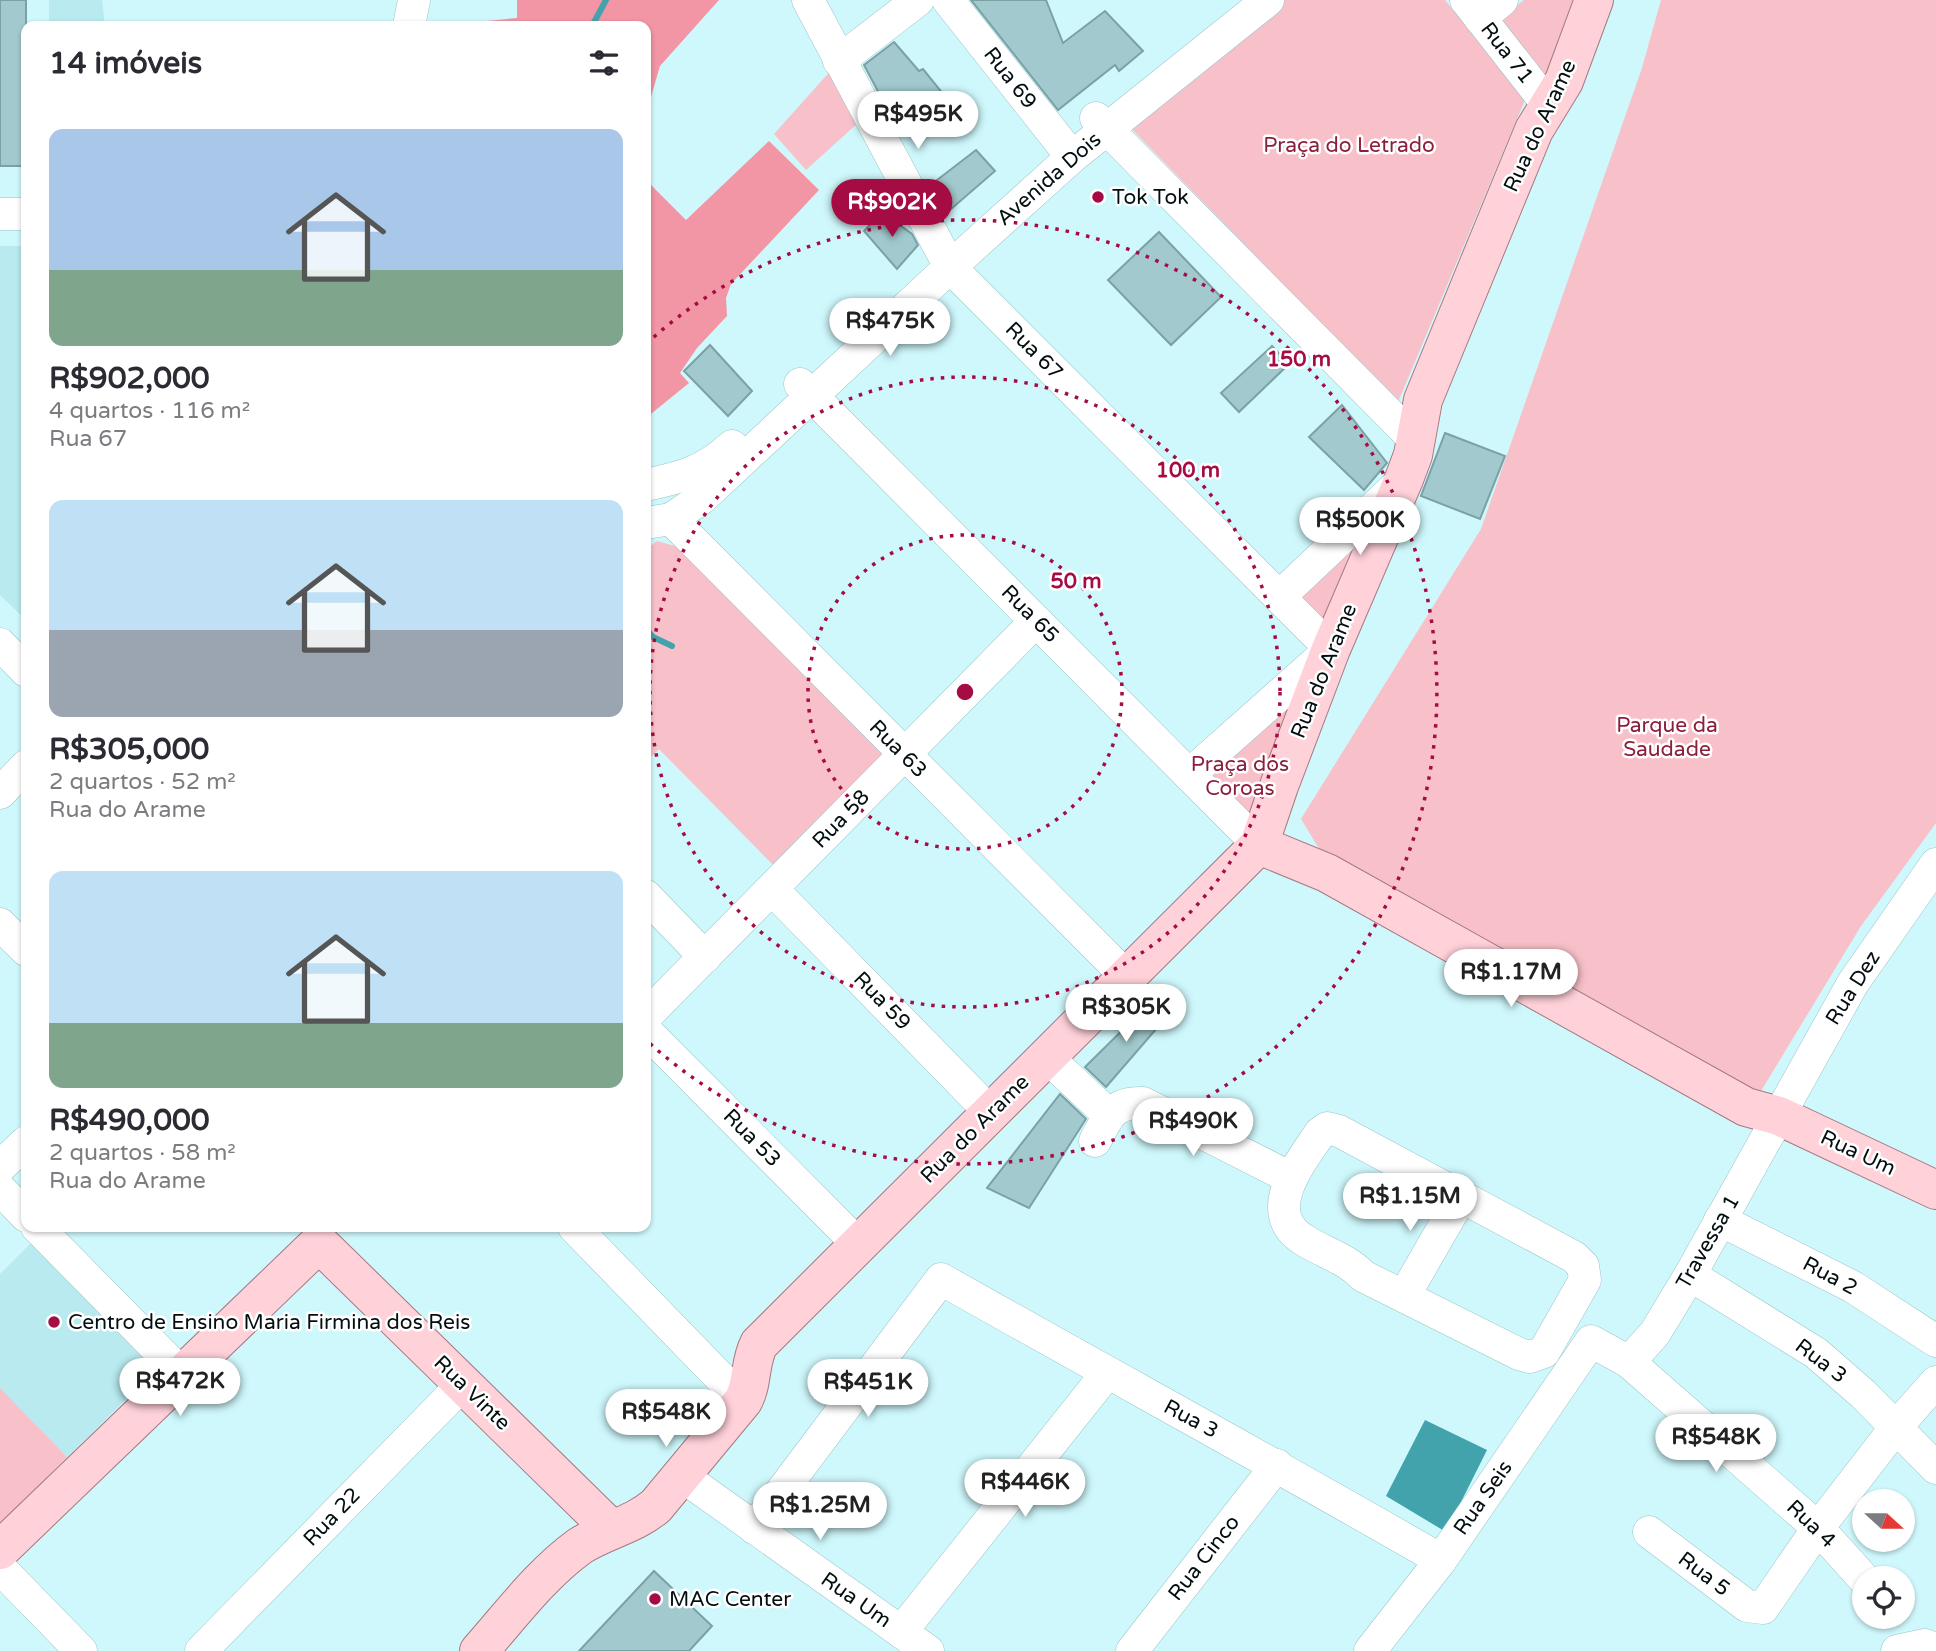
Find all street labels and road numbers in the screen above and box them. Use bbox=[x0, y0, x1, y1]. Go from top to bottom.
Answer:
street label: Rua 71 bbox=[1475, 17, 1539, 89]
street label: Rua 69 bbox=[978, 42, 1042, 114]
street label: Rua do Arame bbox=[1498, 56, 1582, 196]
street label: Avenida Dois bbox=[992, 127, 1106, 231]
street label: Rua 67 bbox=[1000, 317, 1068, 385]
street label: Rua 65 bbox=[996, 580, 1064, 648]
street label: Rua do Arame bbox=[1286, 600, 1362, 742]
street label: Rua 63 bbox=[864, 715, 932, 783]
street label: Rua 58 bbox=[807, 785, 875, 853]
street label: Rua Dez bbox=[1820, 946, 1886, 1030]
street label: Rua 59 bbox=[848, 967, 916, 1035]
street label: Rua do Arame bbox=[916, 1070, 1034, 1188]
street label: Rua 53 bbox=[718, 1104, 786, 1172]
street label: Rua Um bbox=[1817, 1125, 1899, 1181]
street label: Travessa 1 bbox=[1671, 1190, 1745, 1294]
street label: Rua 2 bbox=[1798, 1251, 1862, 1301]
street label: Rua 3 bbox=[1790, 1334, 1852, 1388]
street label: Rua Vinte bbox=[428, 1350, 516, 1436]
street label: Rua 3 bbox=[1159, 1394, 1223, 1444]
street label: Rua Seis bbox=[1448, 1456, 1518, 1540]
street label: Rua 22 bbox=[298, 1483, 366, 1551]
street label: Rua 4 bbox=[1781, 1495, 1841, 1553]
street label: Rua Cinco bbox=[1163, 1510, 1245, 1606]
street label: Rua 5 bbox=[1673, 1547, 1735, 1601]
street label: Rua Um bbox=[816, 1567, 896, 1633]

